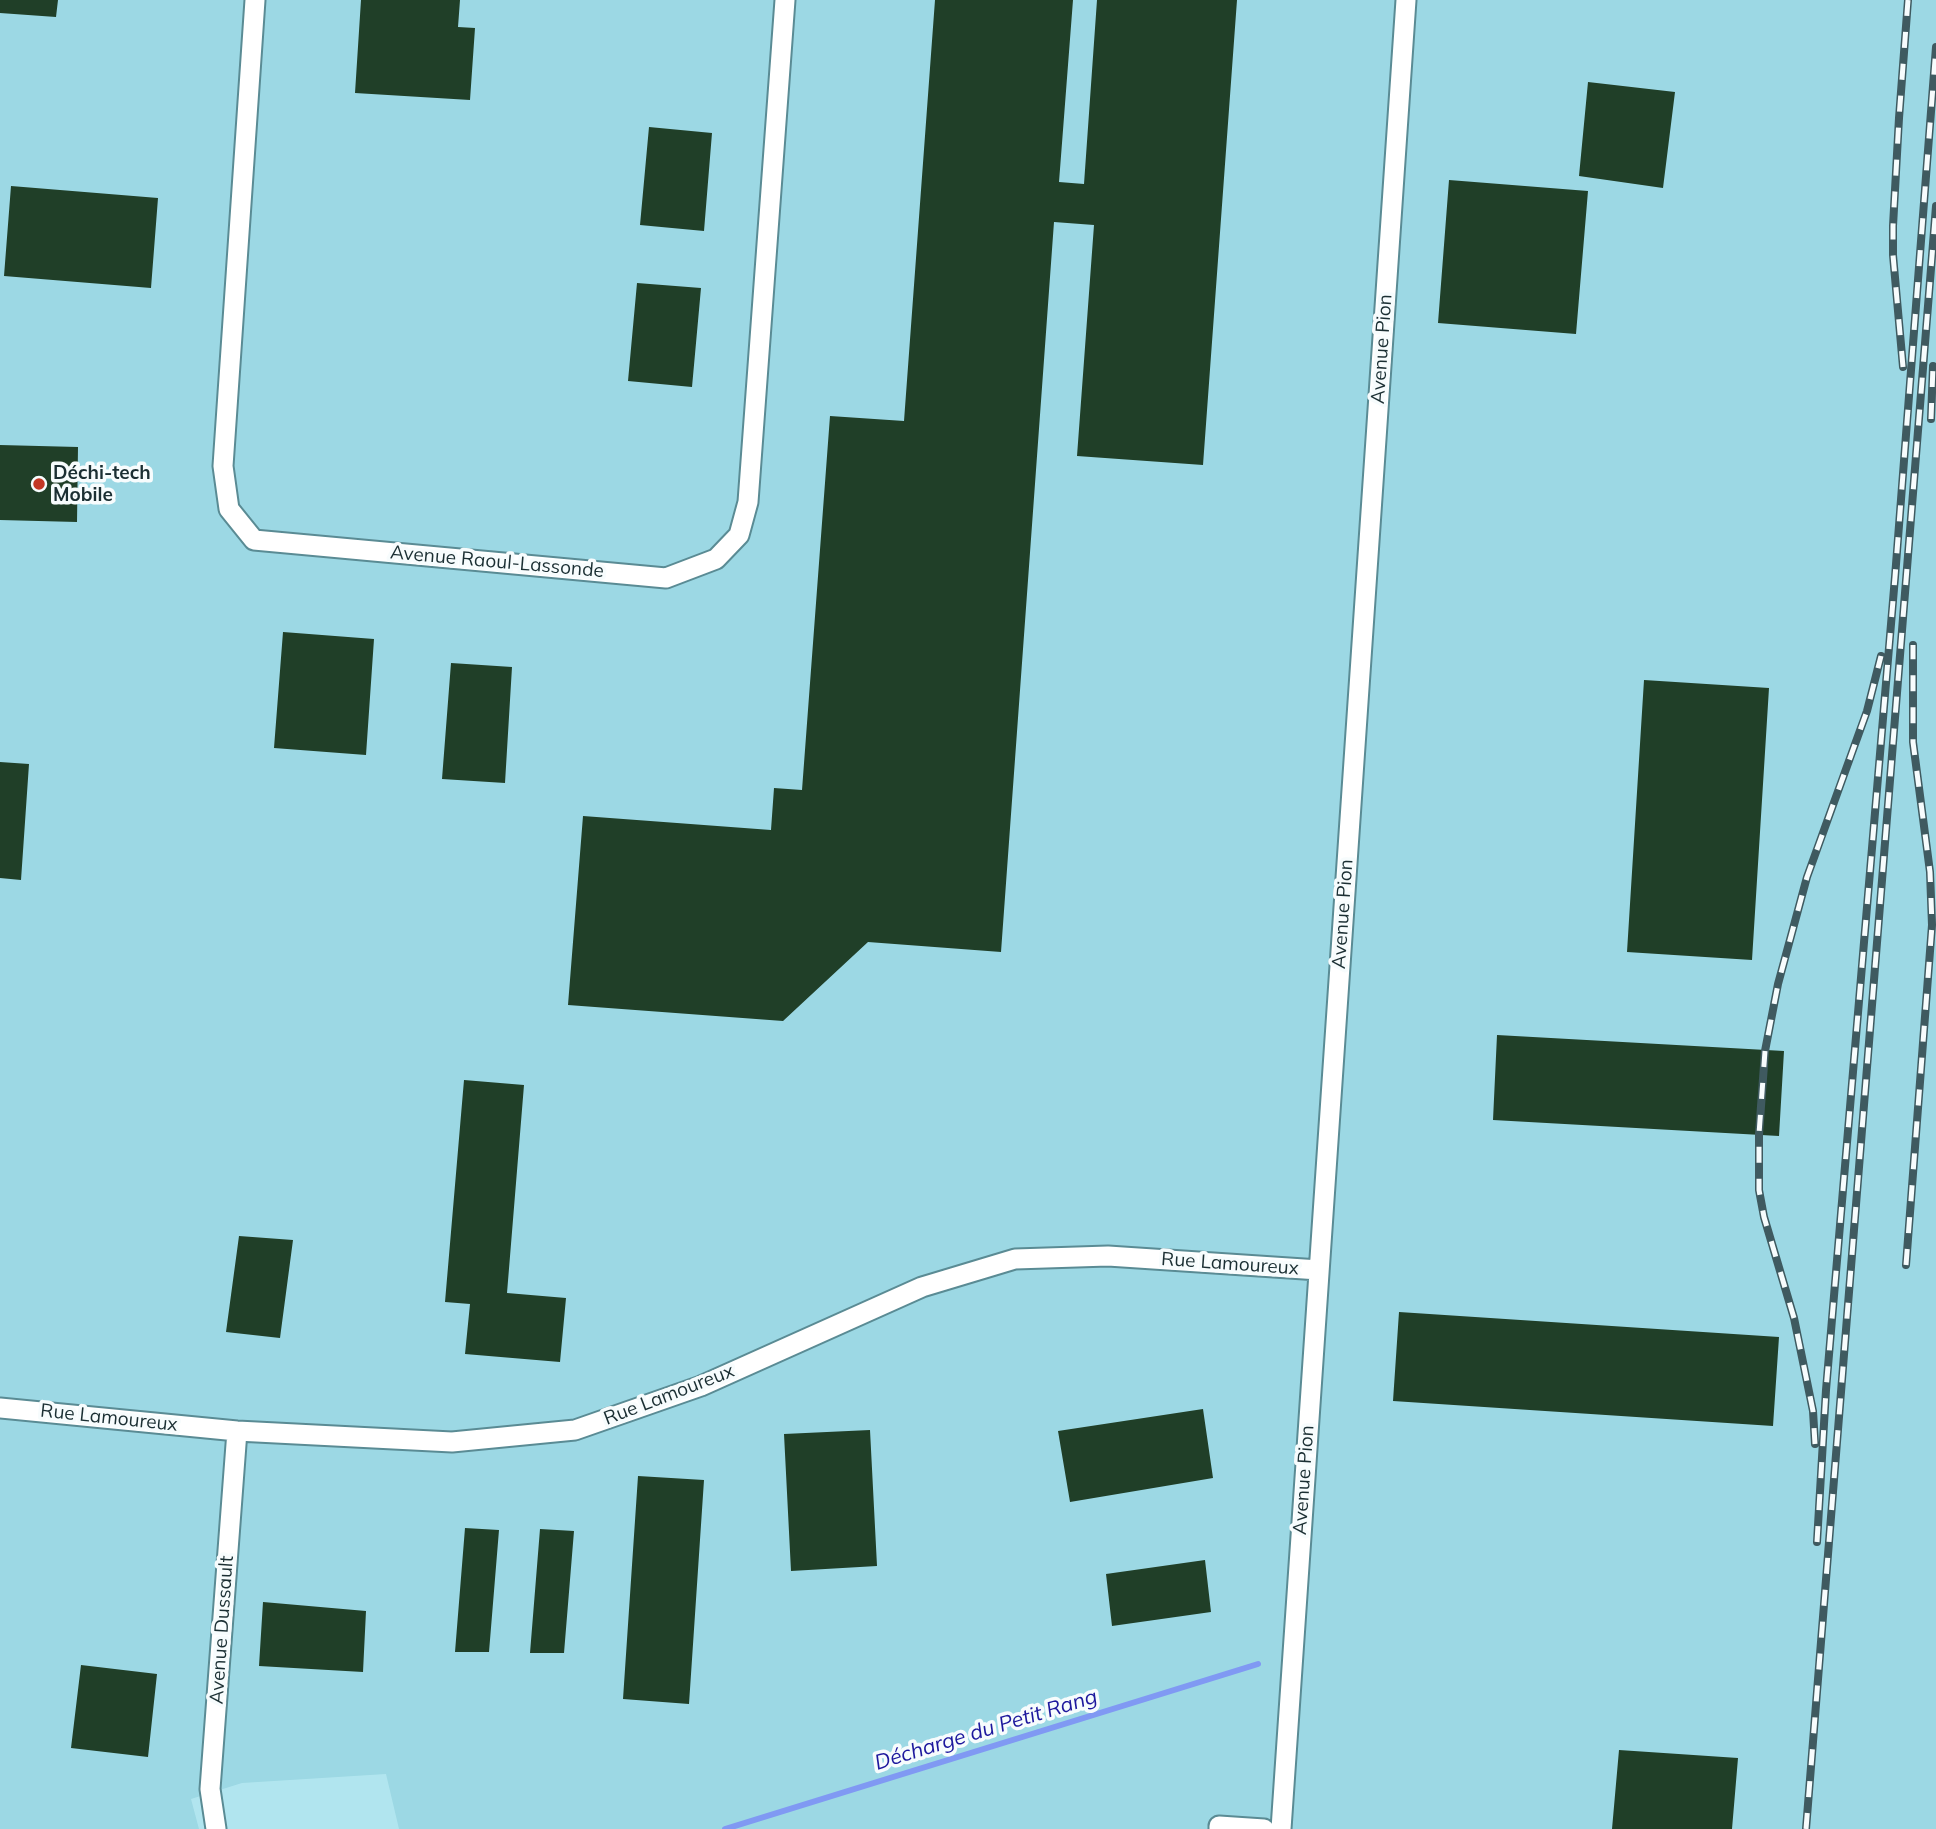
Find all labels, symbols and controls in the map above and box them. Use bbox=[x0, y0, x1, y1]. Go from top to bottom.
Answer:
street label: Avenue Pion bbox=[1367, 293, 1397, 405]
place label: Déchi-tech Mobile bbox=[53, 462, 151, 506]
marker: Déchi-tech Mobile bbox=[31, 476, 47, 492]
street label: Avenue Raoul-Lassonde bbox=[389, 541, 605, 583]
street label: Avenue Pion bbox=[1328, 858, 1358, 970]
street label: Rue Lamoureux bbox=[1160, 1248, 1300, 1280]
street label: Rue Lamoureux bbox=[601, 1360, 737, 1430]
street label: Rue Lamoureux bbox=[39, 1399, 179, 1437]
street label: Avenue Pion bbox=[1289, 1424, 1319, 1536]
street label: Avenue Dussault bbox=[205, 1555, 239, 1705]
water label: Décharge du Petit Rang bbox=[872, 1684, 1100, 1776]

